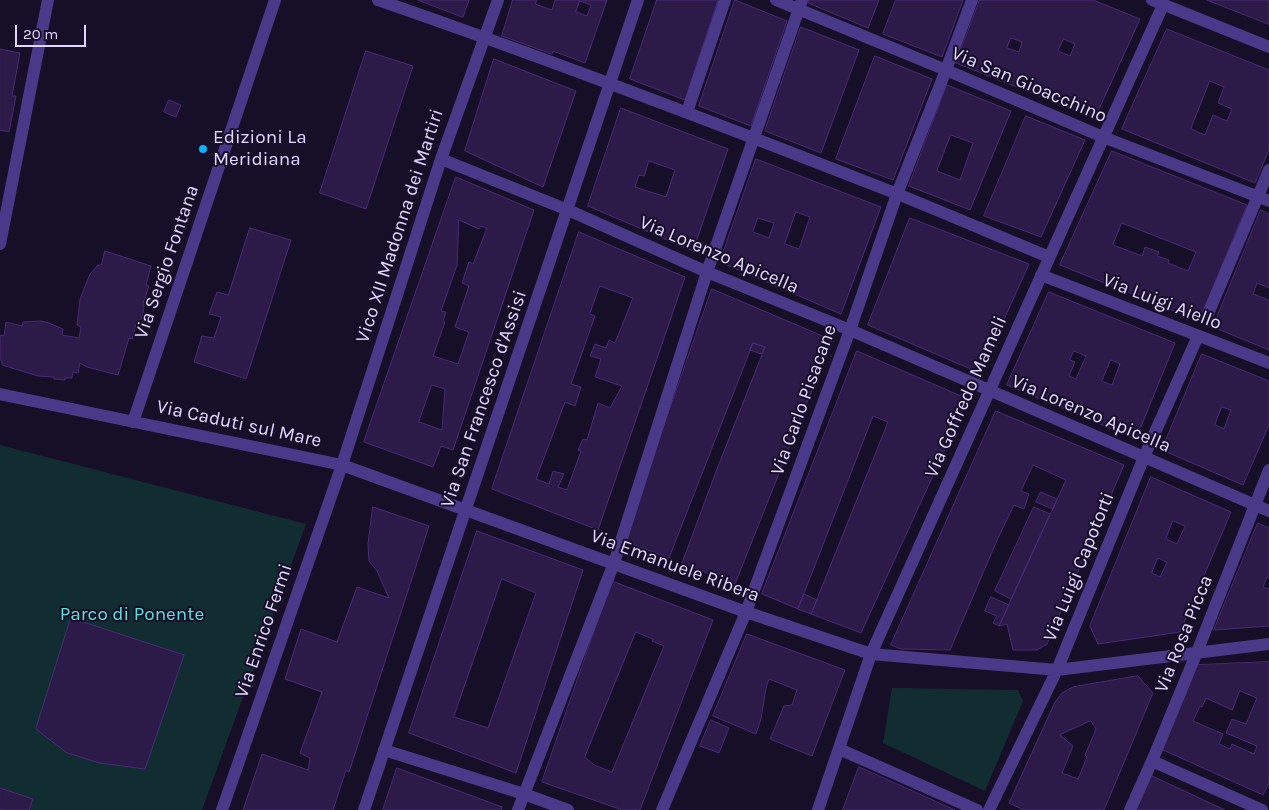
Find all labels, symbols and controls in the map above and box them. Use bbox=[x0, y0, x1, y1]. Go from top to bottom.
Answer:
scale bar bbox=[18, 15, 89, 47]
text: 20 m bbox=[23, 25, 58, 43]
street label: Via San Gioacchino bbox=[948, 42, 1110, 128]
street label: Vico XII Madonna dei Martiri bbox=[351, 106, 449, 346]
place label: Edizioni La Meridiana bbox=[213, 127, 307, 171]
marker: Edizioni La Meridiana bbox=[197, 143, 209, 155]
street label: Via Sergio Fontana bbox=[130, 182, 204, 342]
street label: Via Lorenzo Apicella bbox=[636, 211, 802, 299]
street label: Via Luigi Aiello bbox=[1099, 269, 1225, 335]
street label: Via San Francesco d'Assisi bbox=[436, 287, 532, 511]
street label: Via Goffredo Mameli bbox=[920, 313, 1012, 481]
street label: Via Carlo Pisacane bbox=[766, 322, 842, 478]
street label: Via Lorenzo Apicella bbox=[1008, 370, 1174, 458]
street label: Via Caduti sul Mare bbox=[154, 395, 324, 453]
street label: Via Luigi Capotorti bbox=[1039, 489, 1119, 645]
street label: Via Emanuele Ribera bbox=[587, 525, 763, 607]
street label: Via Enrico Fermi bbox=[230, 561, 298, 701]
street label: Via Rosa Picca bbox=[1150, 572, 1218, 696]
park label: Parco di Ponente bbox=[60, 604, 204, 626]

